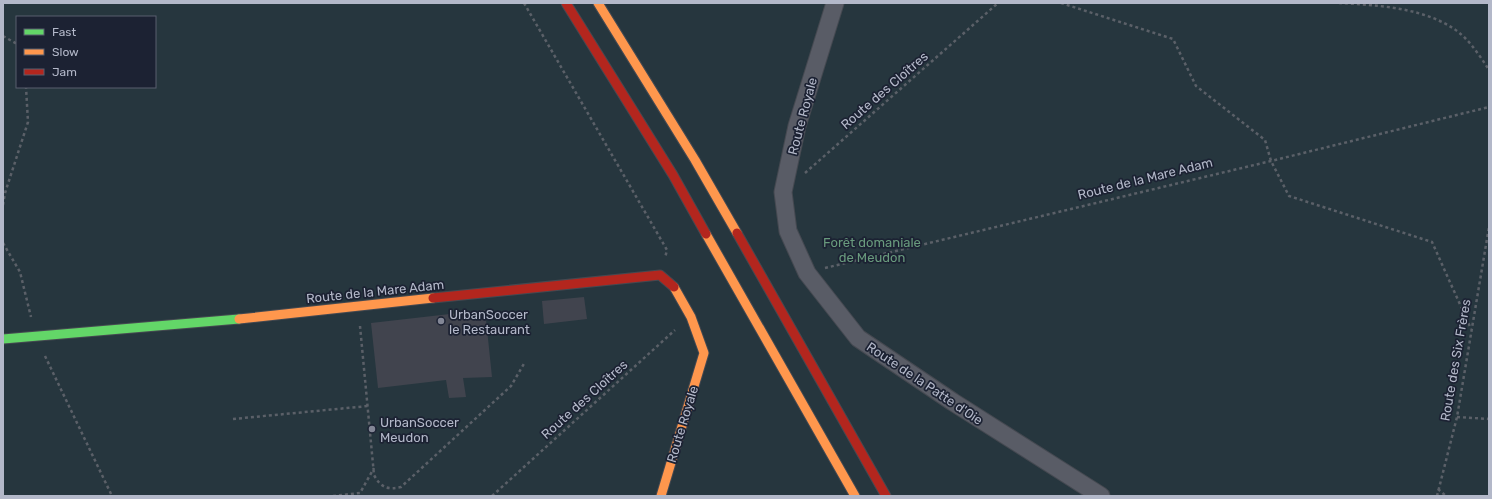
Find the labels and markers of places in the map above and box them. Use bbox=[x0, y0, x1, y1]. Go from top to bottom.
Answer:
place label: UrbanSoccer le Restaurant bbox=[449, 307, 530, 337]
marker: UrbanSoccer le Restaurant bbox=[436, 316, 446, 326]
place label: UrbanSoccer Meudon bbox=[380, 415, 459, 445]
marker: UrbanSoccer Meudon bbox=[367, 424, 377, 434]

